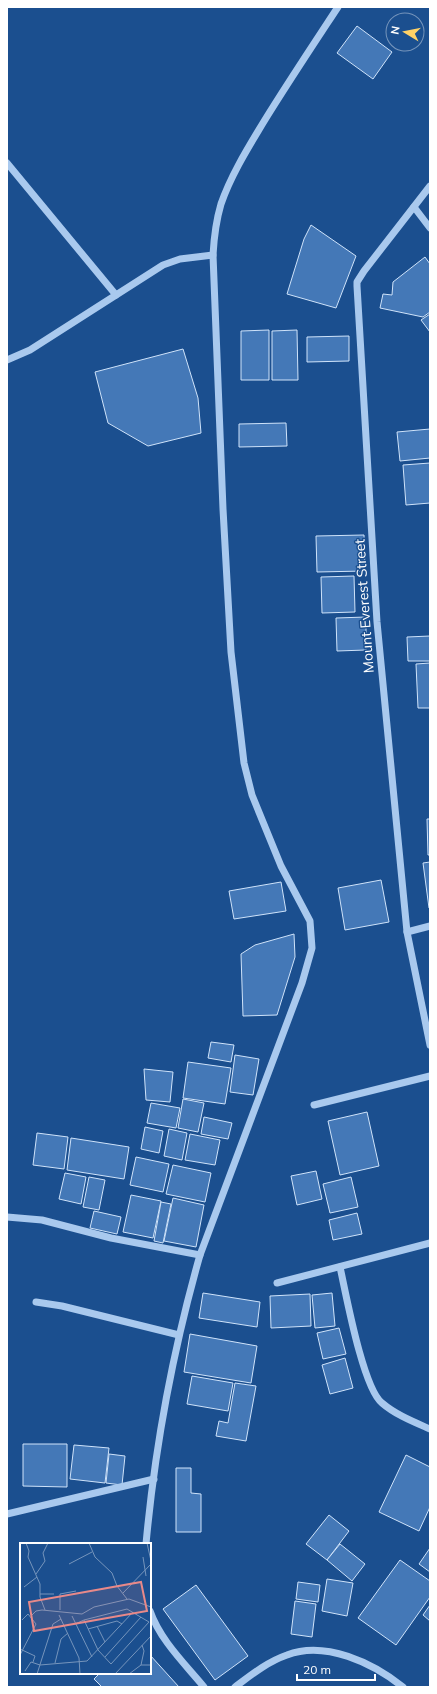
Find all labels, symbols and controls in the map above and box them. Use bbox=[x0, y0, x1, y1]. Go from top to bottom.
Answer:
north arrow bbox=[385, 12, 425, 52]
text: N bbox=[388, 25, 403, 36]
street label: Mount Everest Street bbox=[350, 538, 378, 674]
inset map bbox=[20, 1543, 151, 1674]
scale bar bbox=[297, 1656, 375, 1682]
text: 20 m bbox=[303, 1662, 331, 1677]

